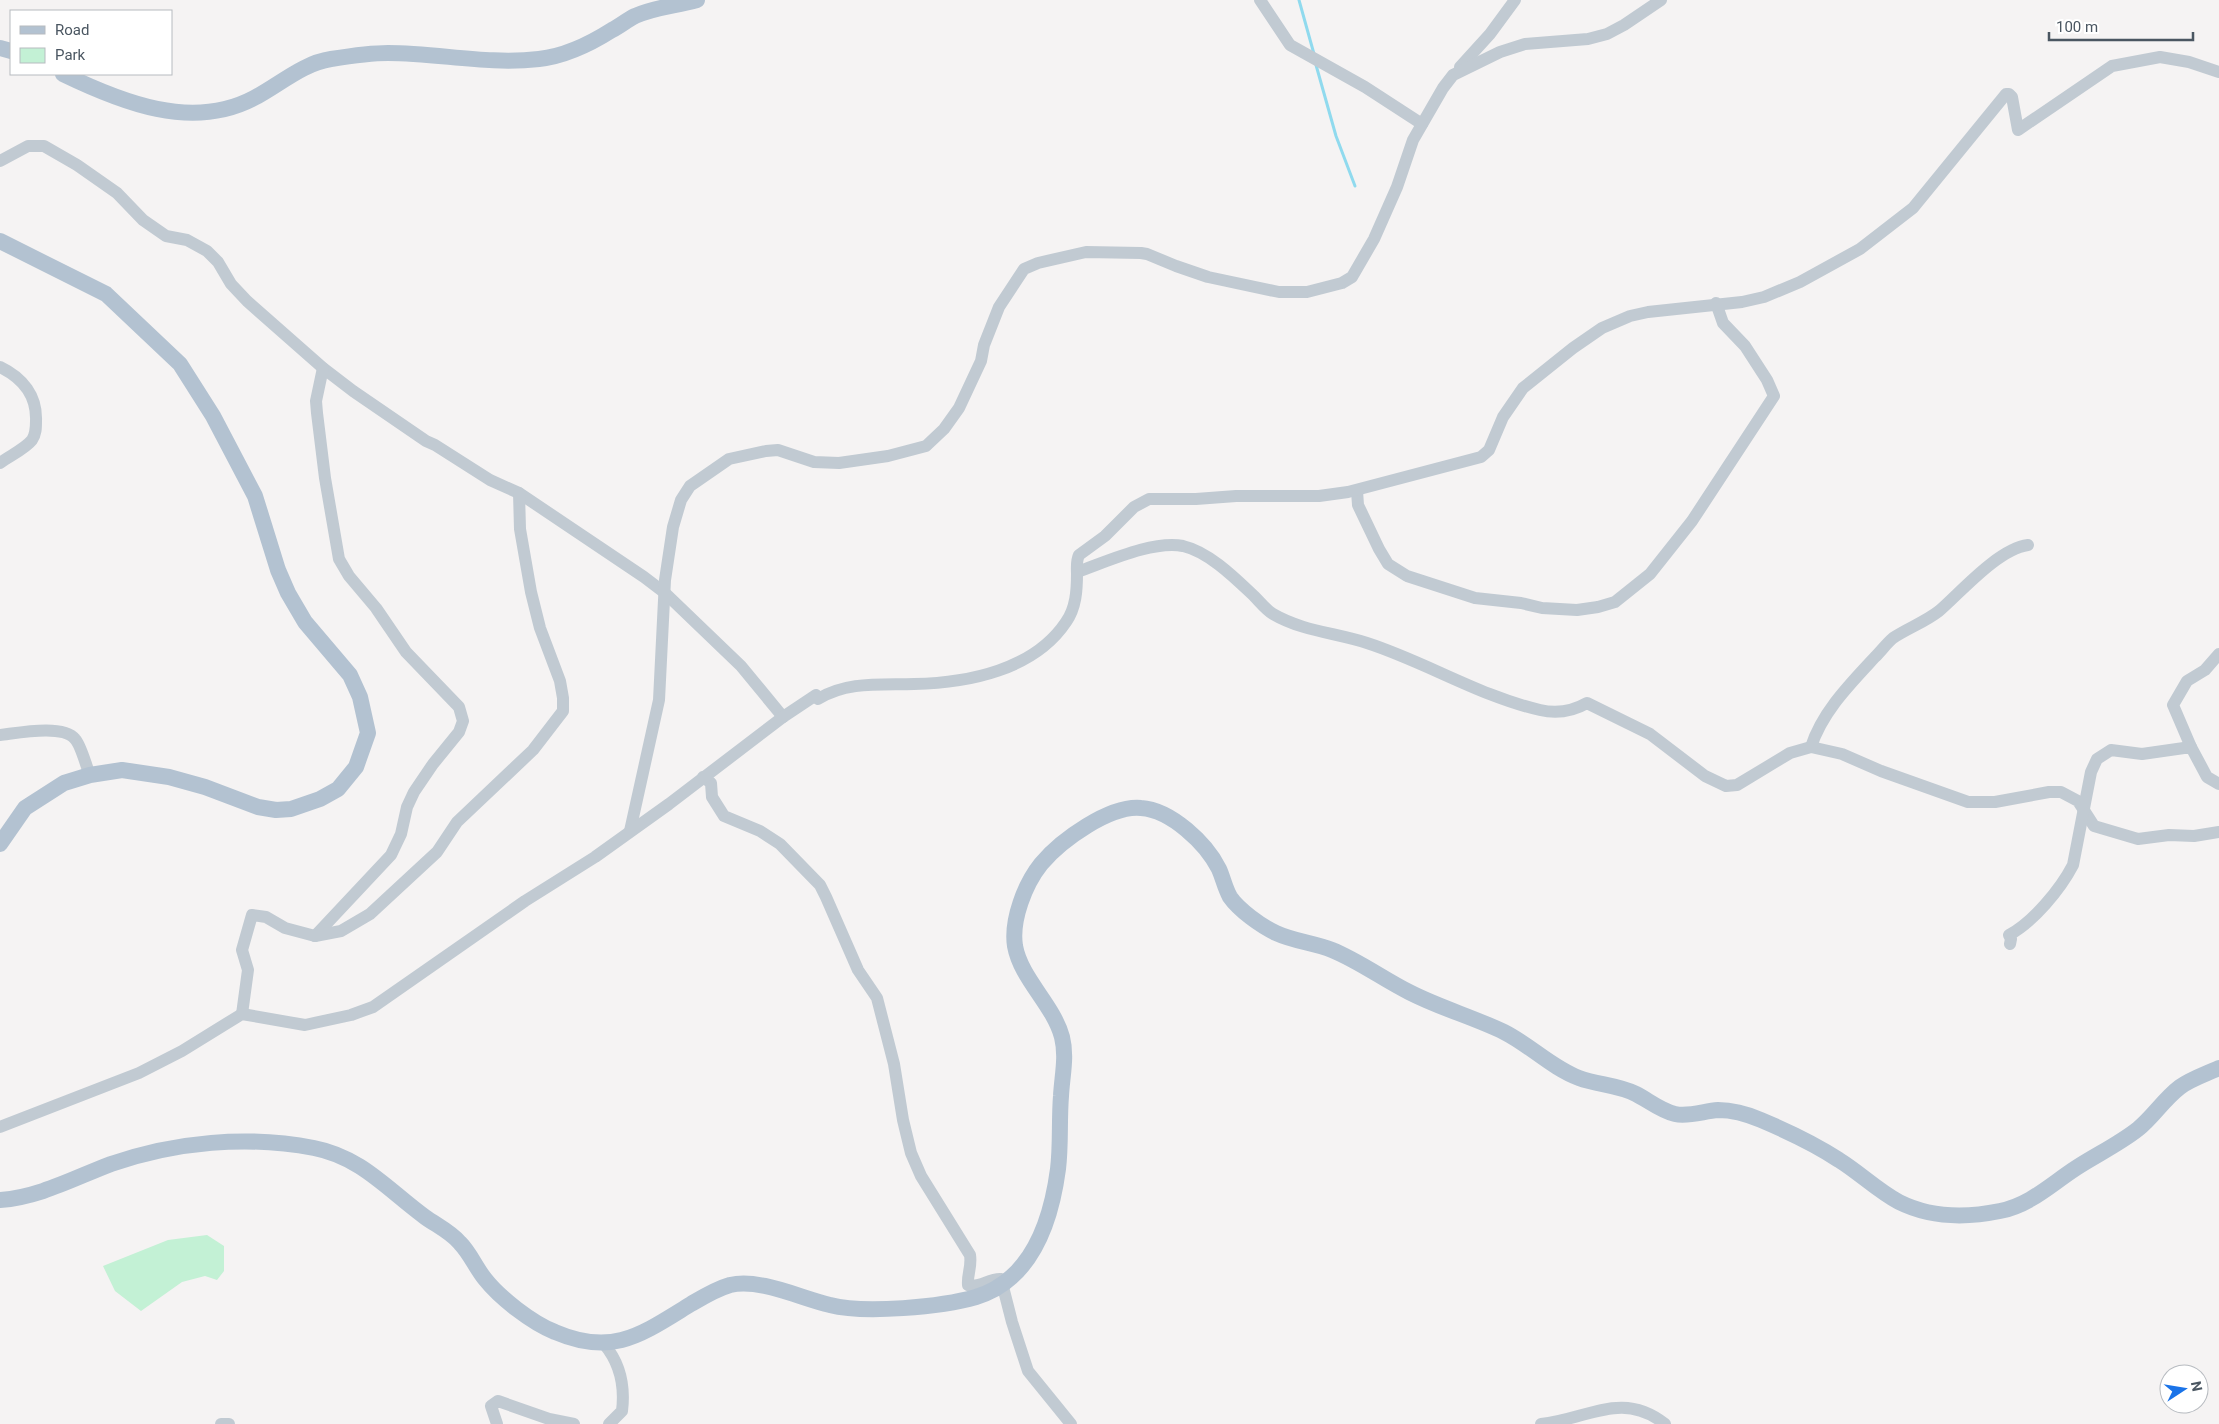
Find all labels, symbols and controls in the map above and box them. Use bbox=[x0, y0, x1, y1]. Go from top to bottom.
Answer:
legend bbox=[10, 10, 172, 75]
scale bar bbox=[2049, 10, 2193, 42]
text: 100 m bbox=[2056, 18, 2098, 36]
text: Road bbox=[55, 21, 89, 39]
text: Park bbox=[55, 46, 86, 64]
north arrow bbox=[2159, 1364, 2209, 1414]
text: N bbox=[2188, 1380, 2206, 1393]

